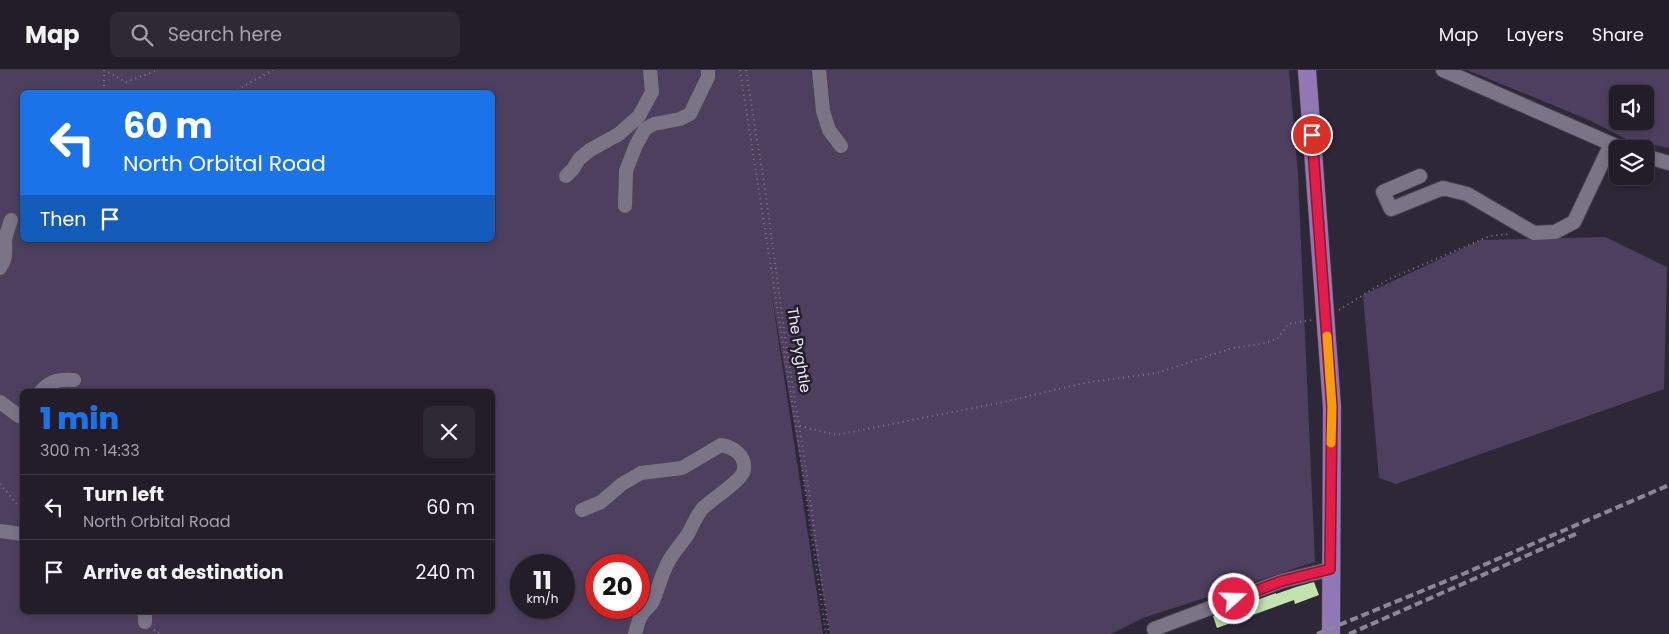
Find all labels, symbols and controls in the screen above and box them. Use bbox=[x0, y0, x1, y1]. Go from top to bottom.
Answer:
search box bbox=[110, 12, 460, 57]
text: Map bbox=[25, 18, 80, 51]
icon: search bbox=[128, 21, 156, 49]
text: Search here bbox=[168, 21, 282, 48]
text: Map bbox=[1439, 22, 1479, 47]
text: Layers bbox=[1507, 22, 1564, 47]
text: Share bbox=[1592, 22, 1644, 47]
map controls bbox=[1609, 85, 1654, 185]
button: sound bbox=[1609, 85, 1654, 130]
text: 60 m bbox=[123, 101, 213, 150]
icon: left bbox=[40, 110, 105, 175]
pin bbox=[1291, 114, 1333, 156]
icon: arrive bbox=[1298, 121, 1326, 149]
button: layers bbox=[1609, 140, 1654, 185]
text: North Orbital Road bbox=[123, 148, 326, 179]
icon: arrive bbox=[96, 205, 124, 233]
text: Then bbox=[40, 206, 86, 233]
street label: The Pyghtle bbox=[782, 306, 817, 394]
text: 1 min bbox=[40, 397, 119, 440]
button: close bbox=[423, 406, 475, 458]
text: 300 m · 14:33 bbox=[40, 439, 140, 462]
text: Turn left bbox=[83, 481, 164, 508]
icon: left bbox=[40, 493, 68, 521]
text: 60 m bbox=[426, 494, 475, 521]
text: North Orbital Road bbox=[83, 510, 231, 533]
speed limit sign: 20 bbox=[585, 554, 650, 619]
icon: arrive bbox=[40, 558, 68, 586]
text: Arrive at destination bbox=[83, 559, 284, 586]
text: 240 m bbox=[416, 559, 475, 586]
text: 11 bbox=[533, 563, 552, 598]
position arrow bbox=[1207, 572, 1259, 624]
text: km/h bbox=[527, 590, 558, 607]

